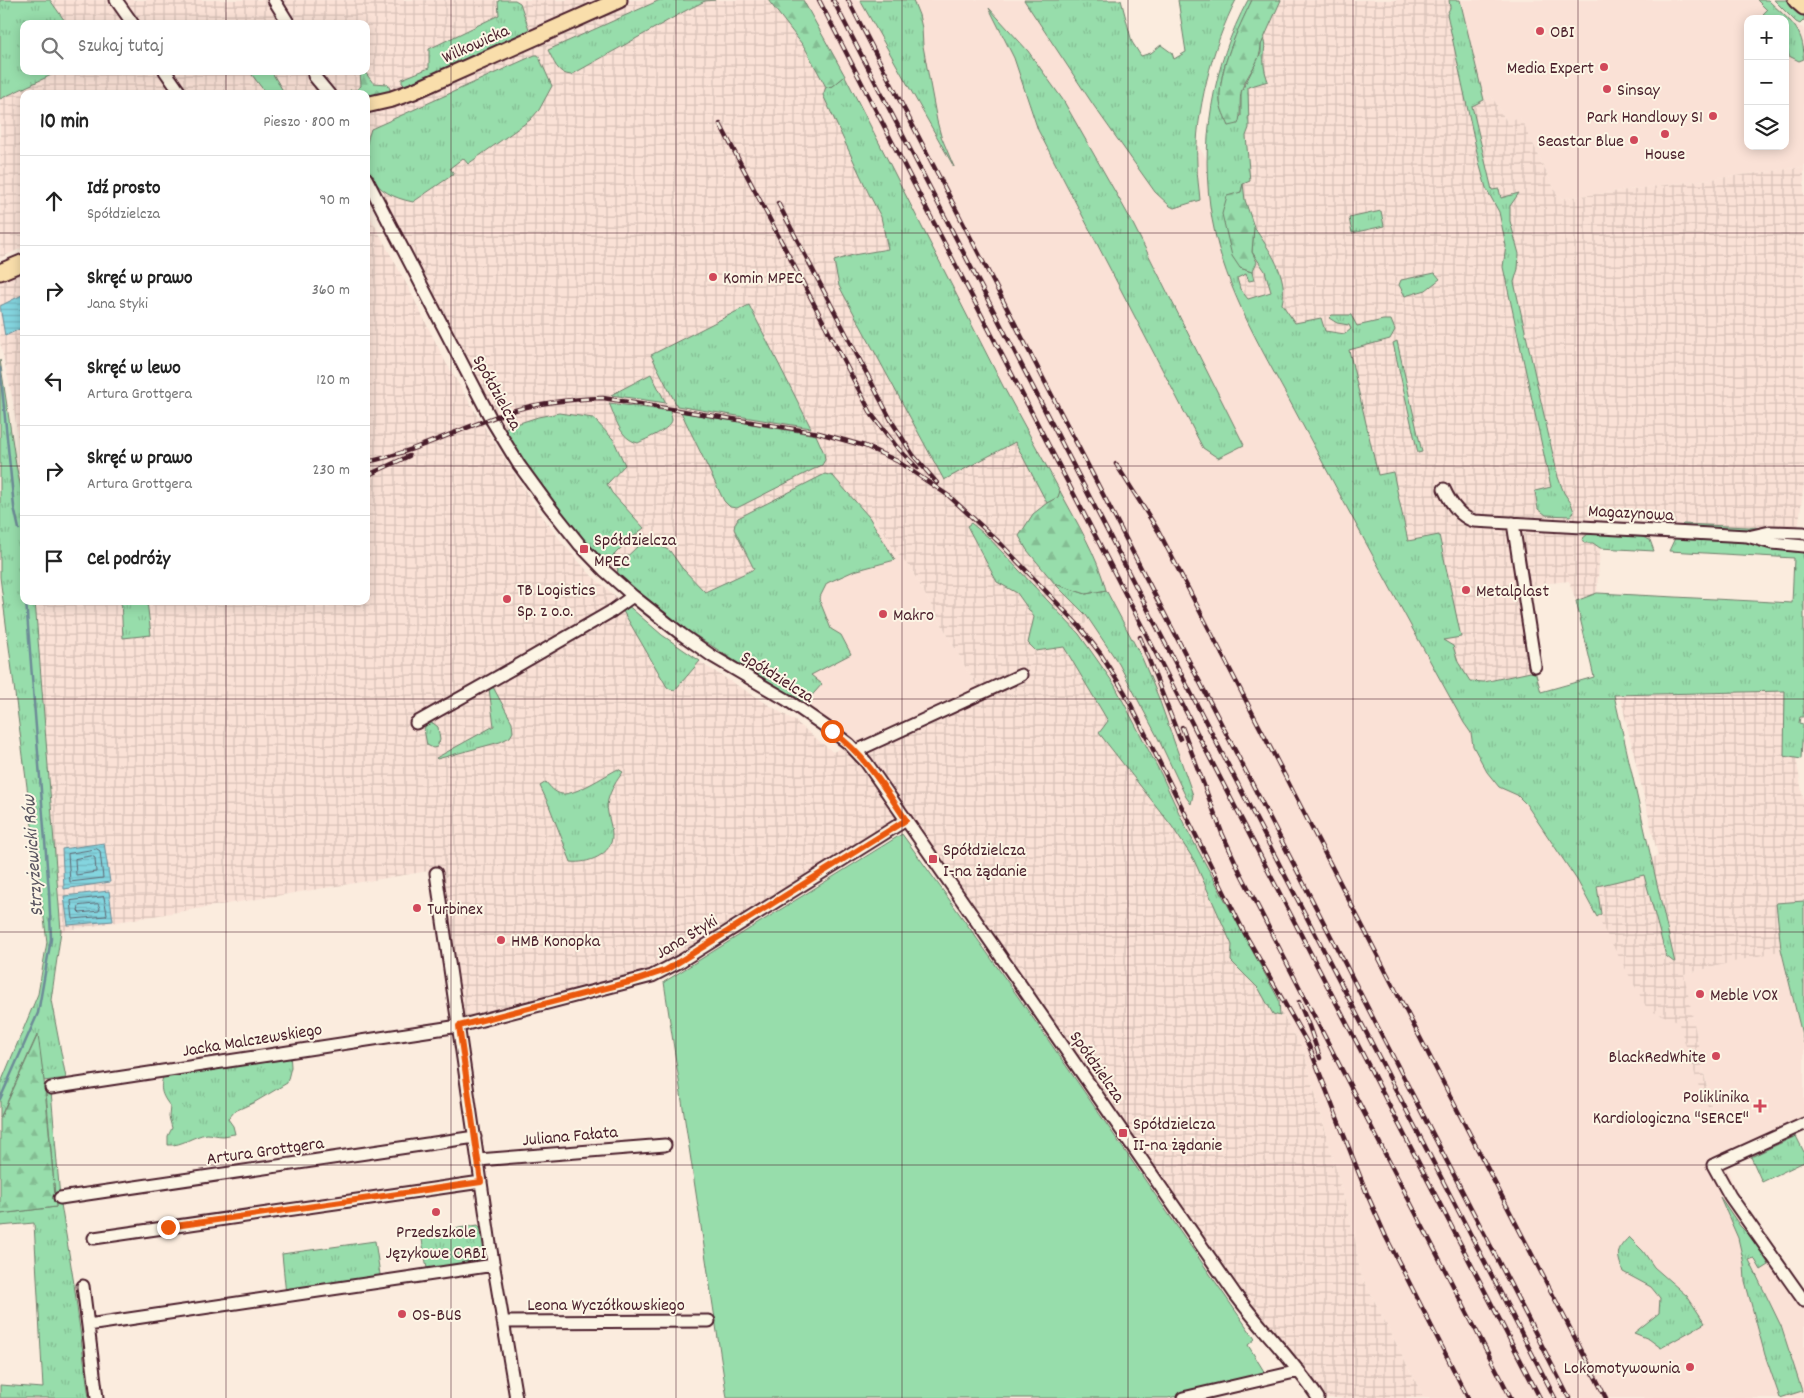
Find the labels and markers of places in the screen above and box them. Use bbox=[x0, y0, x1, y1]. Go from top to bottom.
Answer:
place label: OBI bbox=[1550, 21, 1575, 46]
marker: OBI bbox=[1534, 25, 1546, 37]
place label: Media Expert bbox=[1507, 57, 1594, 82]
marker: Media Expert bbox=[1598, 61, 1610, 73]
place label: Sinsay bbox=[1617, 79, 1661, 104]
marker: Sinsay bbox=[1601, 83, 1613, 95]
place label: Park Handlowy S1 bbox=[1587, 106, 1703, 131]
marker: Park Handlowy S1 bbox=[1707, 110, 1719, 122]
marker: House bbox=[1659, 128, 1671, 140]
place label: Seastar Blue bbox=[1538, 130, 1624, 155]
marker: Seastar Blue bbox=[1628, 134, 1640, 146]
place label: House bbox=[1645, 143, 1685, 168]
place label: Komin MPEC bbox=[723, 267, 803, 292]
marker: Komin MPEC bbox=[707, 271, 719, 283]
place label: Spółdzielcza MPEC bbox=[594, 529, 677, 575]
marker: Spółdzielcza MPEC bbox=[578, 543, 590, 555]
place label: TB Logistics Sp. z o.o. bbox=[517, 579, 596, 625]
place label: Metalplast bbox=[1476, 580, 1549, 605]
marker: Metalplast bbox=[1460, 584, 1472, 596]
marker: TB Logistics Sp. z o.o. bbox=[501, 593, 513, 605]
place label: Makro bbox=[893, 604, 934, 629]
marker: Makro bbox=[877, 608, 889, 620]
place label: Spółdzielcza I-na żądanie bbox=[943, 839, 1027, 885]
marker: Spółdzielcza I-na żądanie bbox=[927, 853, 939, 865]
place label: Turbinex bbox=[427, 898, 483, 923]
marker: Turbinex bbox=[411, 902, 423, 914]
place label: HMB Konopka bbox=[511, 930, 601, 955]
marker: HMB Konopka bbox=[495, 934, 507, 946]
place label: Meble VOX bbox=[1710, 984, 1778, 1009]
marker: Meble VOX bbox=[1694, 988, 1706, 1000]
place label: BlackRedWhite bbox=[1609, 1046, 1706, 1071]
marker: BlackRedWhite bbox=[1710, 1050, 1722, 1062]
place label: Poliklinika Kardiologiczna "SERCE" bbox=[1593, 1086, 1750, 1132]
marker: Poliklinika Kardiologiczna "SERCE" bbox=[1753, 1099, 1767, 1113]
place label: Spółdzielcza II-na żądanie bbox=[1133, 1113, 1223, 1159]
marker: Spółdzielcza II-na żądanie bbox=[1117, 1127, 1129, 1139]
marker: Przedszkole Językowe ORBI bbox=[430, 1206, 442, 1218]
place label: Przedszkole Językowe ORBI bbox=[386, 1221, 487, 1267]
place label: OS-BUS bbox=[412, 1304, 462, 1329]
marker: OS-BUS bbox=[396, 1308, 408, 1320]
place label: Lokomotywownia bbox=[1564, 1357, 1681, 1382]
marker: Lokomotywownia bbox=[1684, 1361, 1696, 1373]

